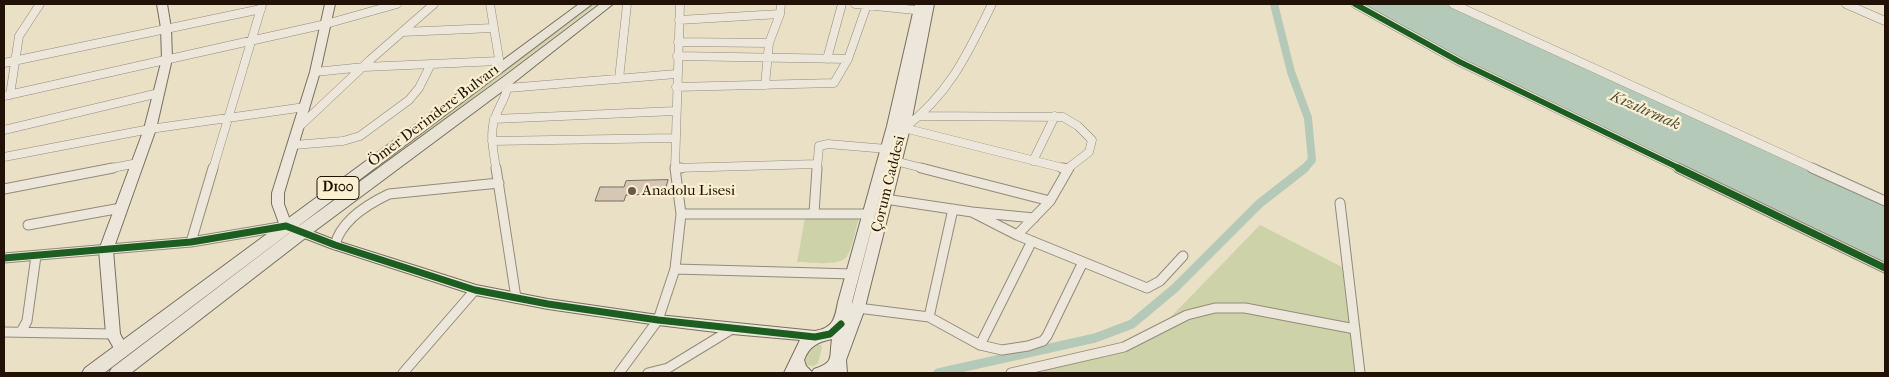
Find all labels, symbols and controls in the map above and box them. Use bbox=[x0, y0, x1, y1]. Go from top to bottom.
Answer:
street label: Ömer Derindere Bulvarı bbox=[365, 61, 503, 171]
water label: Kızılırmak bbox=[1607, 87, 1683, 135]
street label: Çorum Caddesi bbox=[868, 134, 910, 234]
road number: D100 bbox=[317, 177, 359, 200]
place label: Anadolu Lisesi bbox=[642, 182, 735, 200]
marker: Anadolu Lisesi bbox=[626, 185, 638, 197]

